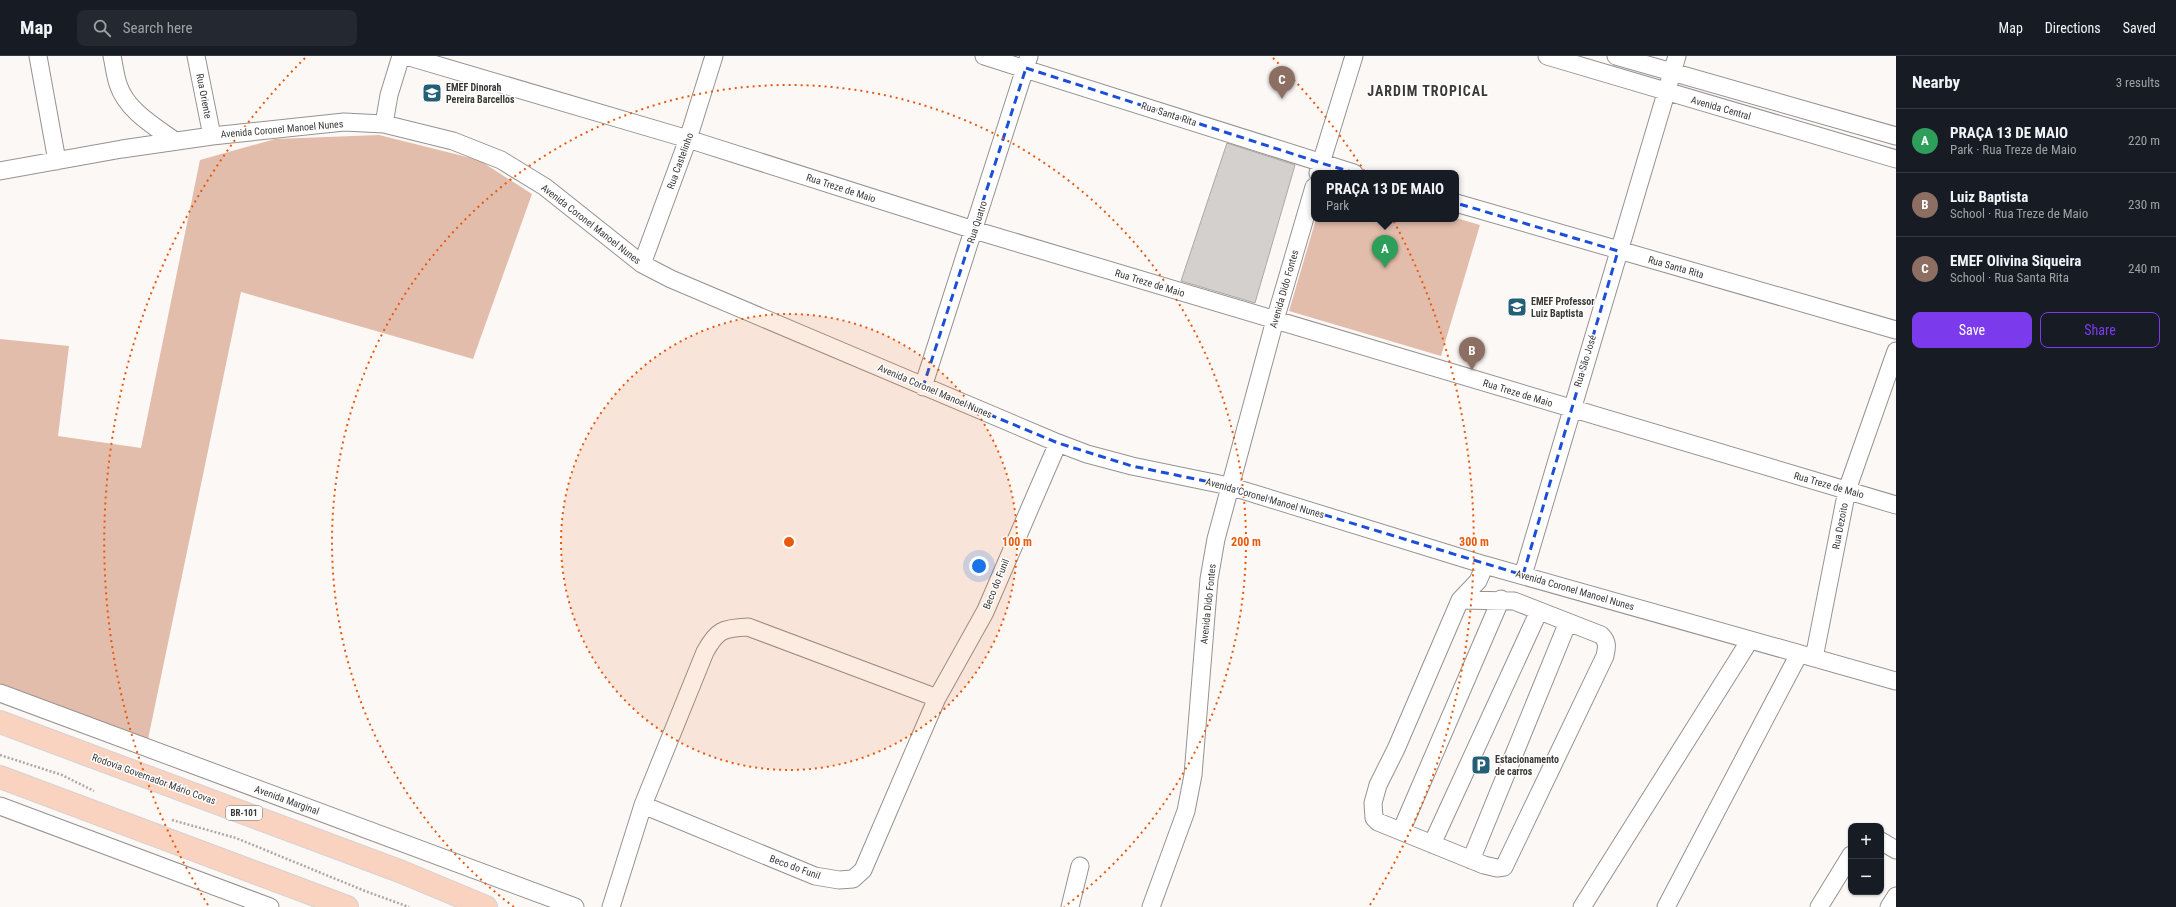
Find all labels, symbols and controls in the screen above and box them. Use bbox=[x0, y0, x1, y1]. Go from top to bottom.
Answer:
search box bbox=[77, 10, 357, 46]
text: Map bbox=[20, 16, 53, 39]
icon: search bbox=[91, 17, 113, 39]
text: Search here bbox=[123, 19, 193, 37]
text: Map bbox=[1999, 20, 2023, 36]
text: Directions bbox=[2045, 20, 2101, 36]
text: Saved bbox=[2123, 20, 2156, 36]
pin: C bbox=[1269, 66, 1295, 99]
street label: Rua Oriente bbox=[194, 72, 214, 120]
text: Nearby bbox=[1912, 72, 1960, 92]
text: 3 results bbox=[2116, 75, 2160, 90]
school or university icon: EMEF Dinorah Pereira Barcellos bbox=[421, 82, 443, 104]
place label: EMEF Dinorah Pereira Barcellos bbox=[446, 82, 515, 105]
district label: JARDIM TROPICAL bbox=[1367, 83, 1489, 99]
street label: Avenida Central bbox=[1690, 94, 1752, 122]
street label: Rua Santa Rita bbox=[1140, 100, 1198, 128]
street label: Avenida Coronel Manoel Nunes bbox=[220, 118, 344, 140]
text: PRAÇA 13 DE MAIO bbox=[1950, 124, 2068, 142]
street label: Rua Castelinho bbox=[665, 131, 695, 191]
text: A bbox=[1921, 133, 1929, 148]
text: 220 m bbox=[2128, 133, 2160, 148]
text: Park · Rua Treze de Maio bbox=[1950, 142, 2076, 157]
popup bbox=[1311, 170, 1459, 222]
street label: Rua Treze de Maio bbox=[805, 172, 877, 204]
text: PRAÇA 13 DE MAIO bbox=[1326, 180, 1444, 198]
street label: Avenida Coronel Manoel Nunes bbox=[539, 182, 643, 266]
text: Luiz Baptista bbox=[1950, 188, 2028, 206]
text: B bbox=[1921, 197, 1929, 212]
text: 230 m bbox=[2128, 197, 2160, 212]
text: Park bbox=[1326, 198, 1349, 213]
street label: Rua Quatro bbox=[965, 199, 989, 245]
text: School · Rua Treze de Maio bbox=[1950, 206, 2088, 221]
pin: A bbox=[1372, 235, 1398, 268]
street label: Avenida Dido Fontes bbox=[1268, 248, 1301, 329]
text: EMEF Olivina Siqueira bbox=[1950, 252, 2081, 270]
street label: Rua Santa Rita bbox=[1647, 254, 1705, 280]
text: C bbox=[1921, 261, 1929, 276]
text: 240 m bbox=[2128, 261, 2160, 276]
street label: Rua Treze de Maio bbox=[1114, 267, 1186, 299]
text: School · Rua Santa Rita bbox=[1950, 270, 2069, 285]
school or university icon: EMEF Professor Luiz Baptista bbox=[1506, 296, 1528, 318]
place label: EMEF Professor Luiz Baptista bbox=[1531, 296, 1595, 319]
button: Save bbox=[1912, 312, 2032, 348]
button: Share bbox=[2040, 312, 2160, 348]
street label: Rua São José bbox=[1572, 333, 1598, 388]
pin: B bbox=[1459, 337, 1485, 370]
street label: Avenida Coronel Manoel Nunes bbox=[876, 362, 994, 420]
street label: Rua Treze de Maio bbox=[1482, 377, 1554, 409]
street label: Rua Treze de Maio bbox=[1793, 470, 1865, 500]
street label: Avenida Coronel Manoel Nunes bbox=[1204, 476, 1326, 520]
street label: Rua Dezoito bbox=[1830, 502, 1850, 550]
centre of rings bbox=[782, 535, 796, 549]
text: 100 m bbox=[1002, 535, 1032, 549]
text: 200 m bbox=[1231, 535, 1261, 549]
text: 300 m bbox=[1459, 535, 1489, 549]
your location bbox=[969, 556, 989, 576]
street label: Beco do Funil bbox=[981, 557, 1011, 611]
street label: Avenida Dido Fontes bbox=[1198, 563, 1218, 645]
street label: Avenida Coronel Manoel Nunes bbox=[1514, 568, 1636, 612]
street label: Rodovia Governador Mário Covas bbox=[91, 751, 218, 807]
parking icon: Estacionamento de carros bbox=[1470, 754, 1492, 776]
place label: Estacionamento de carros bbox=[1495, 754, 1559, 777]
street label: Avenida Marginal bbox=[253, 783, 321, 817]
road number: BR-101 bbox=[226, 806, 262, 820]
map controls bbox=[1848, 823, 1884, 895]
button: + bbox=[1848, 823, 1884, 859]
street label: Beco do Funil bbox=[768, 853, 822, 881]
button: − bbox=[1848, 859, 1884, 895]

